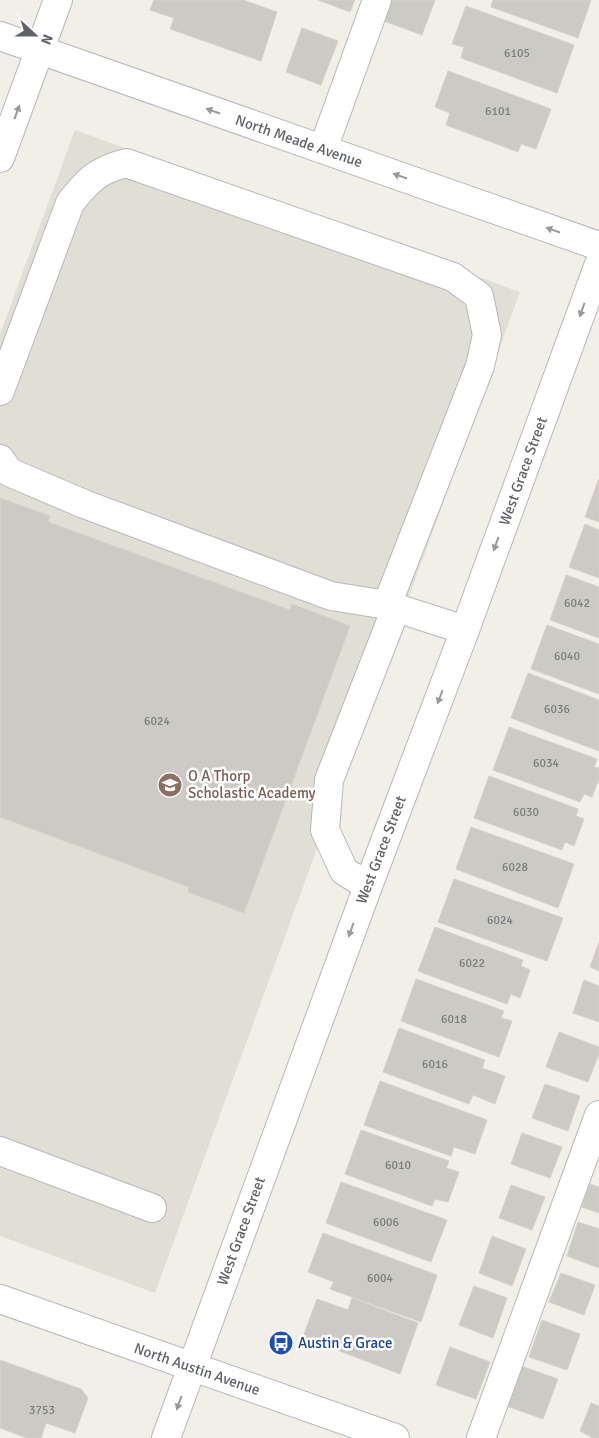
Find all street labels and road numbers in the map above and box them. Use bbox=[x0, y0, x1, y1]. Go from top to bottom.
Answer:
street label: North Meade Avenue bbox=[233, 111, 365, 171]
street label: West Grace Street bbox=[495, 414, 551, 528]
street label: West Grace Street bbox=[352, 793, 410, 907]
street label: West Grace Street bbox=[213, 1174, 269, 1288]
street label: North Austin Avenue bbox=[132, 1339, 262, 1399]

